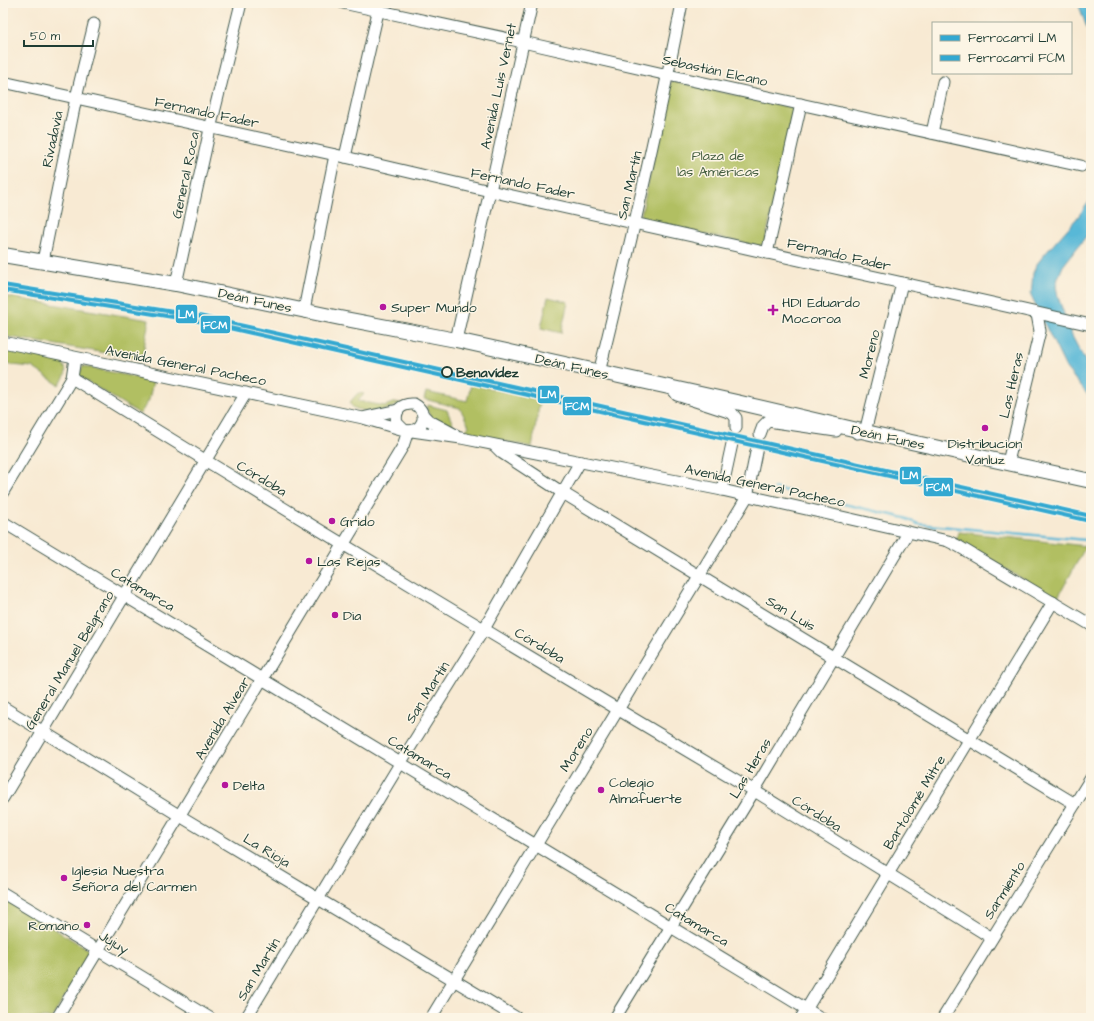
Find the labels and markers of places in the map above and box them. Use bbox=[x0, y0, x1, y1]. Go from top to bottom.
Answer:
place label: HDI Eduardo Mocoroa bbox=[782, 293, 860, 329]
place label: Super Mundo bbox=[391, 298, 477, 318]
marker: Super Mundo bbox=[378, 302, 388, 312]
marker: HDI Eduardo Mocoroa bbox=[767, 304, 779, 316]
place label: Benavídez bbox=[456, 363, 520, 383]
marker: Benavídez bbox=[441, 366, 453, 378]
marker: Distribucion Vanluz bbox=[980, 423, 990, 433]
place label: Distribucion Vanluz bbox=[948, 434, 1022, 470]
place label: Grido bbox=[340, 512, 375, 532]
marker: Grido bbox=[327, 516, 337, 526]
place label: Las Rejas bbox=[317, 552, 381, 572]
marker: Las Rejas bbox=[304, 556, 314, 566]
place label: Dia bbox=[343, 606, 361, 626]
marker: Dia bbox=[330, 610, 340, 620]
place label: Colegio Almafuerte bbox=[609, 773, 683, 809]
place label: Delta bbox=[233, 776, 265, 796]
marker: Delta bbox=[220, 780, 230, 790]
marker: Colegio Almafuerte bbox=[596, 785, 606, 795]
place label: Iglesia Nuestra Señora del Carmen bbox=[72, 861, 197, 897]
marker: Iglesia Nuestra Señora del Carmen bbox=[59, 873, 69, 883]
place label: Romano bbox=[28, 916, 79, 936]
marker: Romano bbox=[82, 920, 92, 930]

